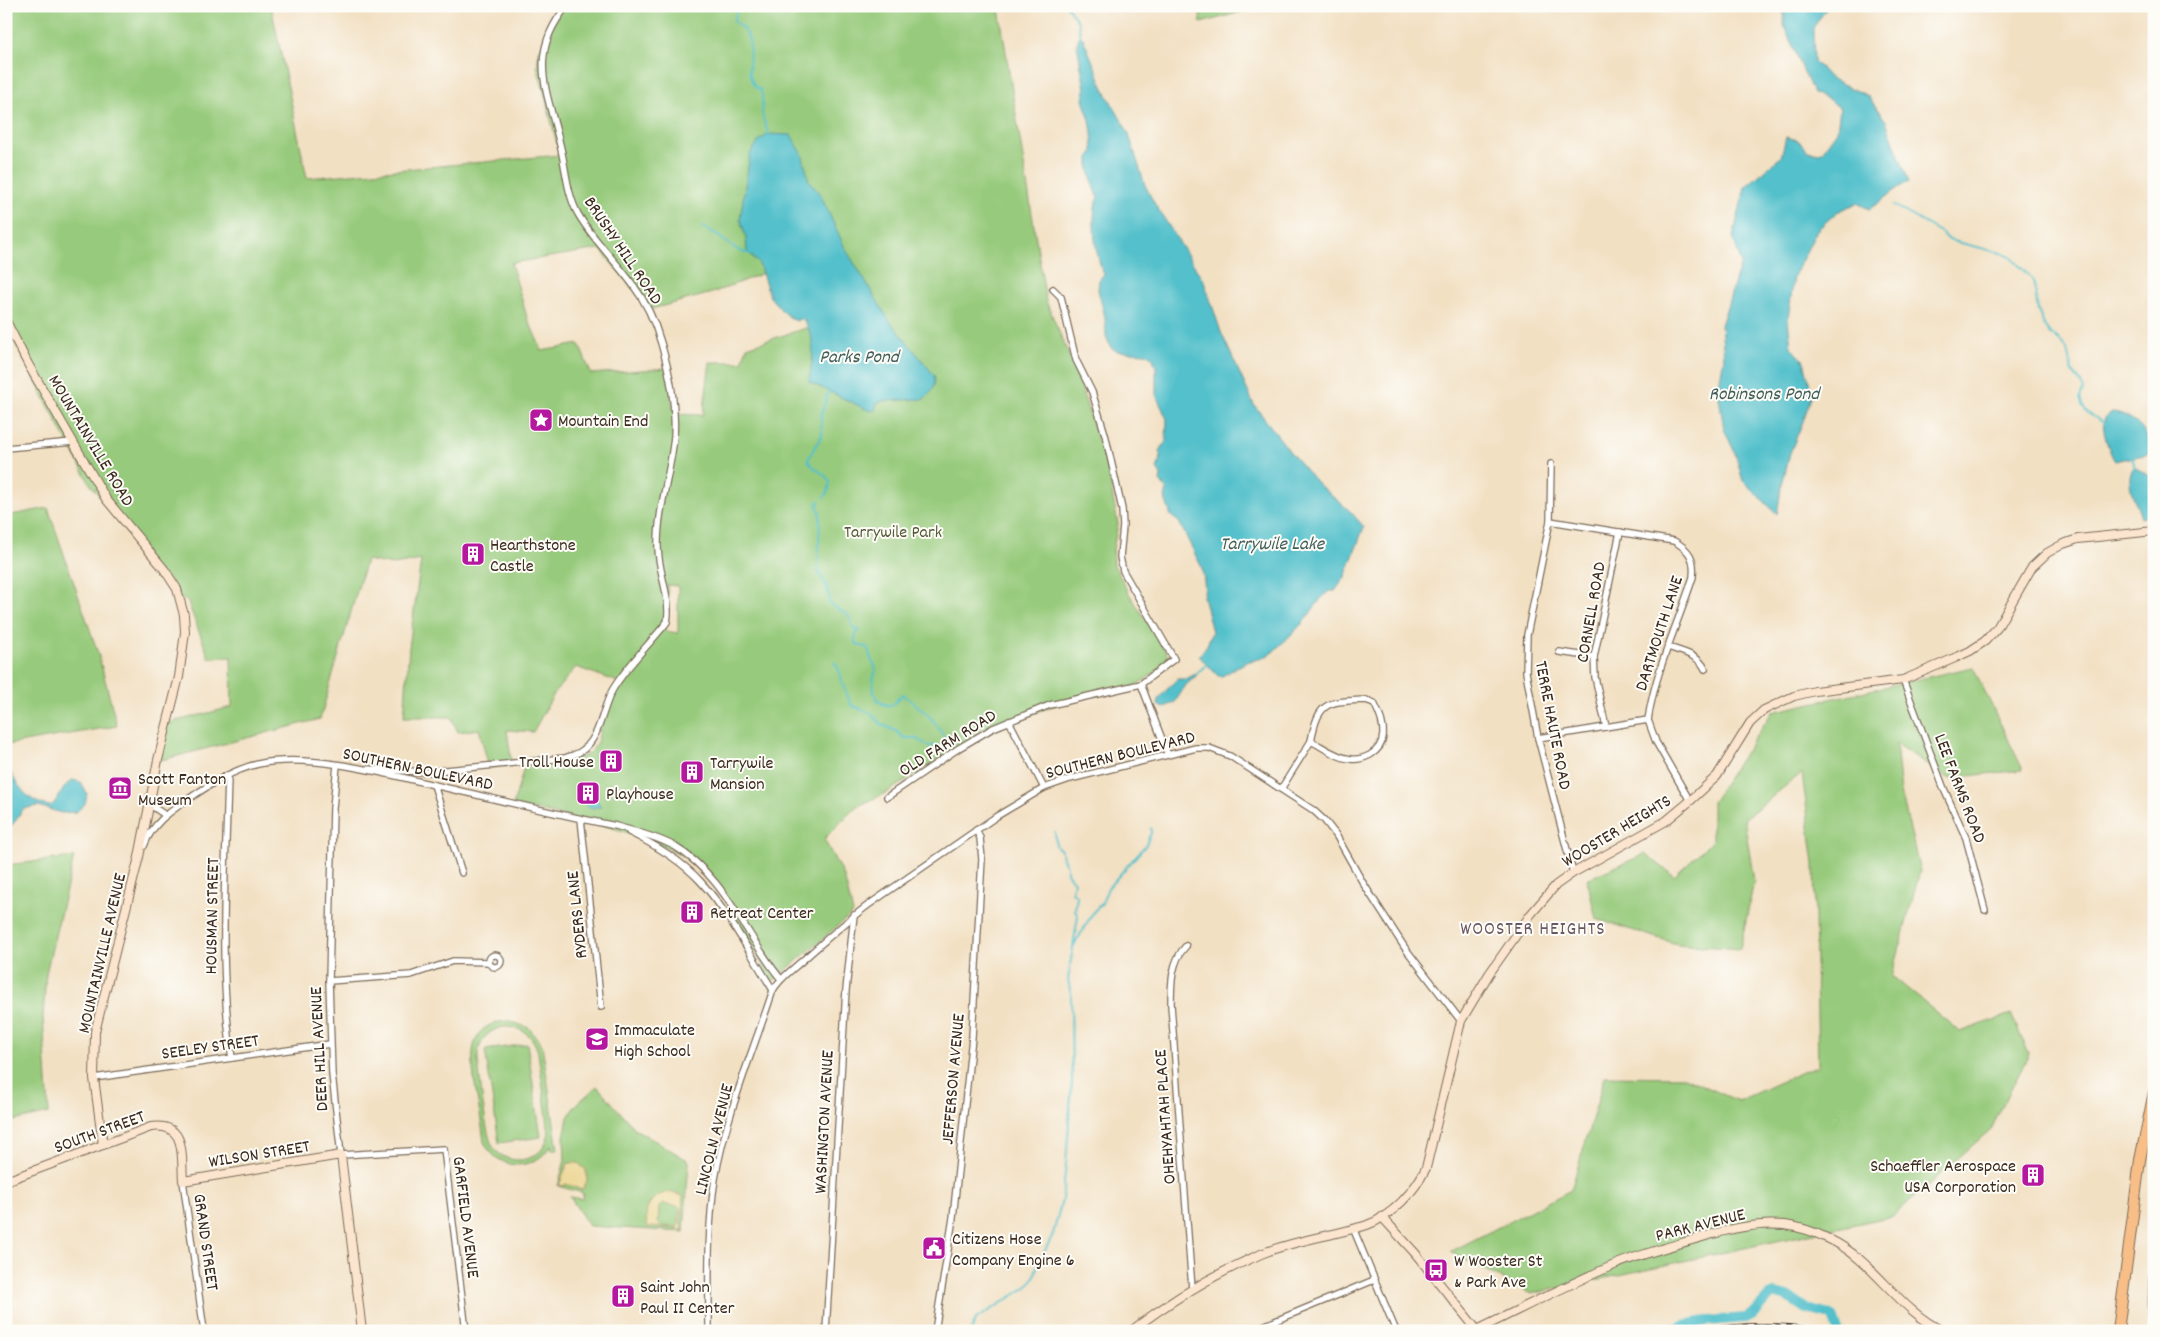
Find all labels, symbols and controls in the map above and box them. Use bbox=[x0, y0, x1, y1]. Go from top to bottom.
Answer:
street label: BRUSHY HILL ROAD bbox=[576, 192, 667, 310]
water label: Parks Pond bbox=[819, 345, 901, 372]
street label: MOUNTAINVILLE ROAD bbox=[41, 371, 139, 512]
water label: Robinsons Pond bbox=[1709, 382, 1821, 409]
place icon: Mountain End bbox=[528, 407, 554, 433]
place label: Mountain End bbox=[558, 410, 648, 435]
park label: Tarrywile Park bbox=[844, 521, 942, 546]
water label: Tarrywile Lake bbox=[1220, 532, 1326, 559]
place label: Hearthstone Castle bbox=[490, 534, 576, 580]
building icon: Hearthstone Castle bbox=[460, 541, 486, 567]
street label: CORNELL ROAD bbox=[1571, 560, 1614, 665]
street label: DARTMOUTH LANE bbox=[1630, 573, 1691, 694]
street label: TERRE HAUTE ROAD bbox=[1527, 659, 1576, 792]
street label: OLD FARM ROAD bbox=[895, 704, 1002, 784]
street label: SOUTHERN BOULEVARD bbox=[1043, 726, 1198, 787]
street label: LEE FARMS ROAD bbox=[1926, 731, 1991, 847]
street label: SOUTHERN BOULEVARD bbox=[340, 742, 495, 799]
building icon: Troll House bbox=[598, 748, 624, 774]
place label: Troll House bbox=[519, 751, 594, 776]
place label: Tarrywile Mansion bbox=[710, 752, 773, 798]
building icon: Tarrywile Mansion bbox=[679, 759, 705, 785]
place label: Scott Fanton Museum bbox=[138, 768, 226, 814]
museum icon: Scott Fanton Museum bbox=[107, 775, 133, 801]
building icon: Playhouse bbox=[575, 780, 601, 806]
place label: Playhouse bbox=[606, 783, 674, 808]
street label: WOOSTER HEIGHTS bbox=[1558, 790, 1677, 875]
street label: HOUSMAN STREET bbox=[200, 857, 227, 975]
street label: RYDERS LANE bbox=[561, 870, 596, 960]
street label: MOUNTAINVILLE AVENUE bbox=[73, 871, 134, 1036]
building icon: Retreat Center bbox=[679, 899, 705, 925]
place label: Retreat Center bbox=[710, 902, 814, 927]
district label: WOOSTER HEIGHTS bbox=[1460, 917, 1606, 944]
street label: DEER HILL AVENUE bbox=[305, 986, 336, 1112]
street label: JEFFERSON AVENUE bbox=[936, 1013, 973, 1146]
place label: Immaculate High School bbox=[614, 1019, 695, 1065]
school or university icon: Immaculate High School bbox=[584, 1026, 610, 1052]
street label: SEELEY STREET bbox=[160, 1029, 261, 1068]
street label: OHEHYAHTAH PLACE bbox=[1149, 1048, 1184, 1185]
street label: WASHINGTON AVENUE bbox=[809, 1050, 842, 1195]
street label: LINCOLN AVENUE bbox=[690, 1081, 741, 1198]
street label: SOUTH STREET bbox=[51, 1105, 149, 1161]
street label: WILSON STREET bbox=[207, 1135, 312, 1176]
street label: GARFIELD AVENUE bbox=[445, 1155, 484, 1280]
place label: Schaeffler Aerospace USA Corporation bbox=[1870, 1155, 2016, 1201]
building icon: Schaeffler Aerospace USA Corporation bbox=[2020, 1162, 2046, 1188]
street label: GRAND STREET bbox=[185, 1192, 224, 1292]
street label: PARK AVENUE bbox=[1653, 1203, 1748, 1250]
place label: Citizens Hose Company Engine 6 bbox=[952, 1228, 1075, 1274]
public building icon: Citizens Hose Company Engine 6 bbox=[921, 1235, 947, 1261]
place label: W Wooster St & Park Ave bbox=[1454, 1250, 1543, 1296]
bus stop icon: W Wooster St & Park Ave bbox=[1423, 1257, 1449, 1283]
place label: Saint John Paul II Center bbox=[640, 1276, 735, 1322]
building icon: Saint John Paul II Center bbox=[610, 1283, 636, 1309]

